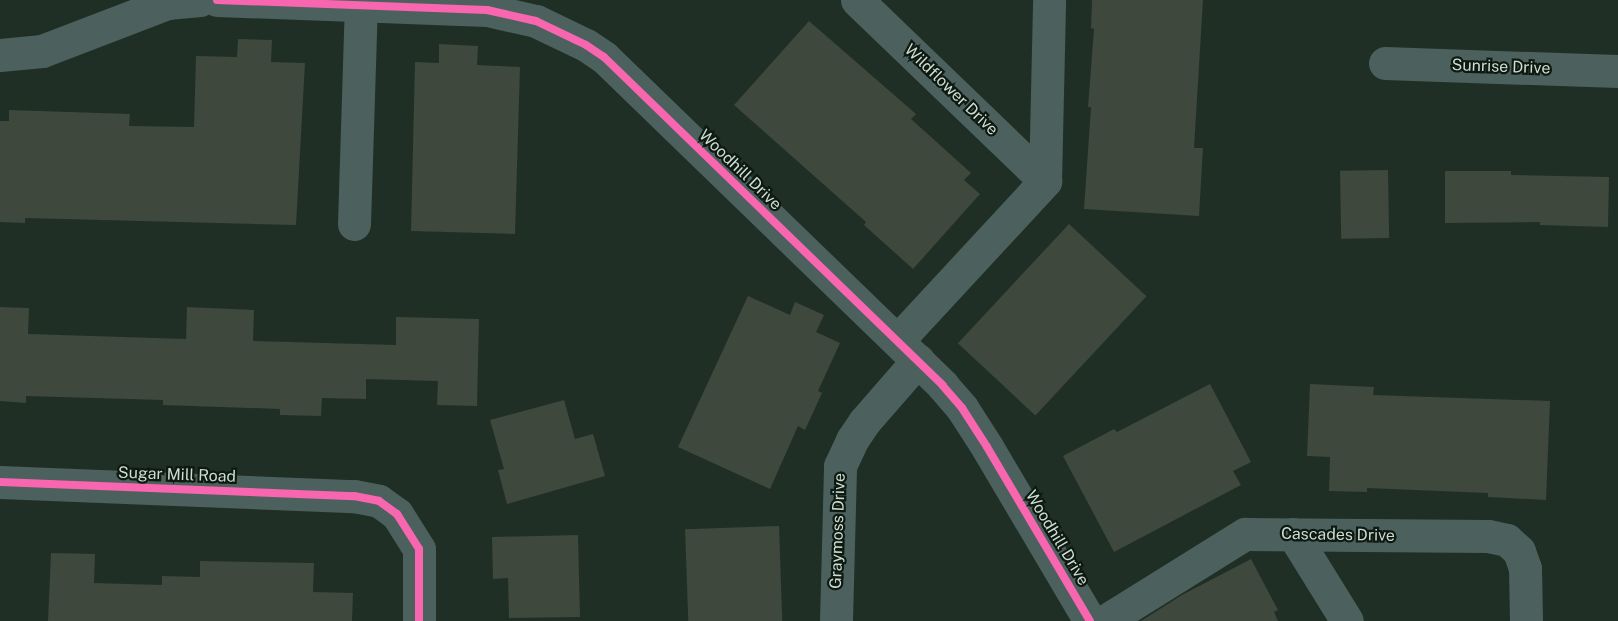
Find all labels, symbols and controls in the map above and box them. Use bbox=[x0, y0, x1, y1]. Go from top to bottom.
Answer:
street label: Wildflower Drive bbox=[900, 40, 1002, 140]
street label: Sunrise Drive bbox=[1451, 56, 1551, 78]
street label: Woodhill Drive bbox=[695, 126, 785, 214]
street label: Sugar Mill Road bbox=[118, 463, 236, 487]
street label: Graymoss Drive bbox=[826, 473, 850, 589]
street label: Woodhill Drive bbox=[1021, 487, 1093, 589]
street label: Cascades Drive bbox=[1281, 524, 1395, 546]

